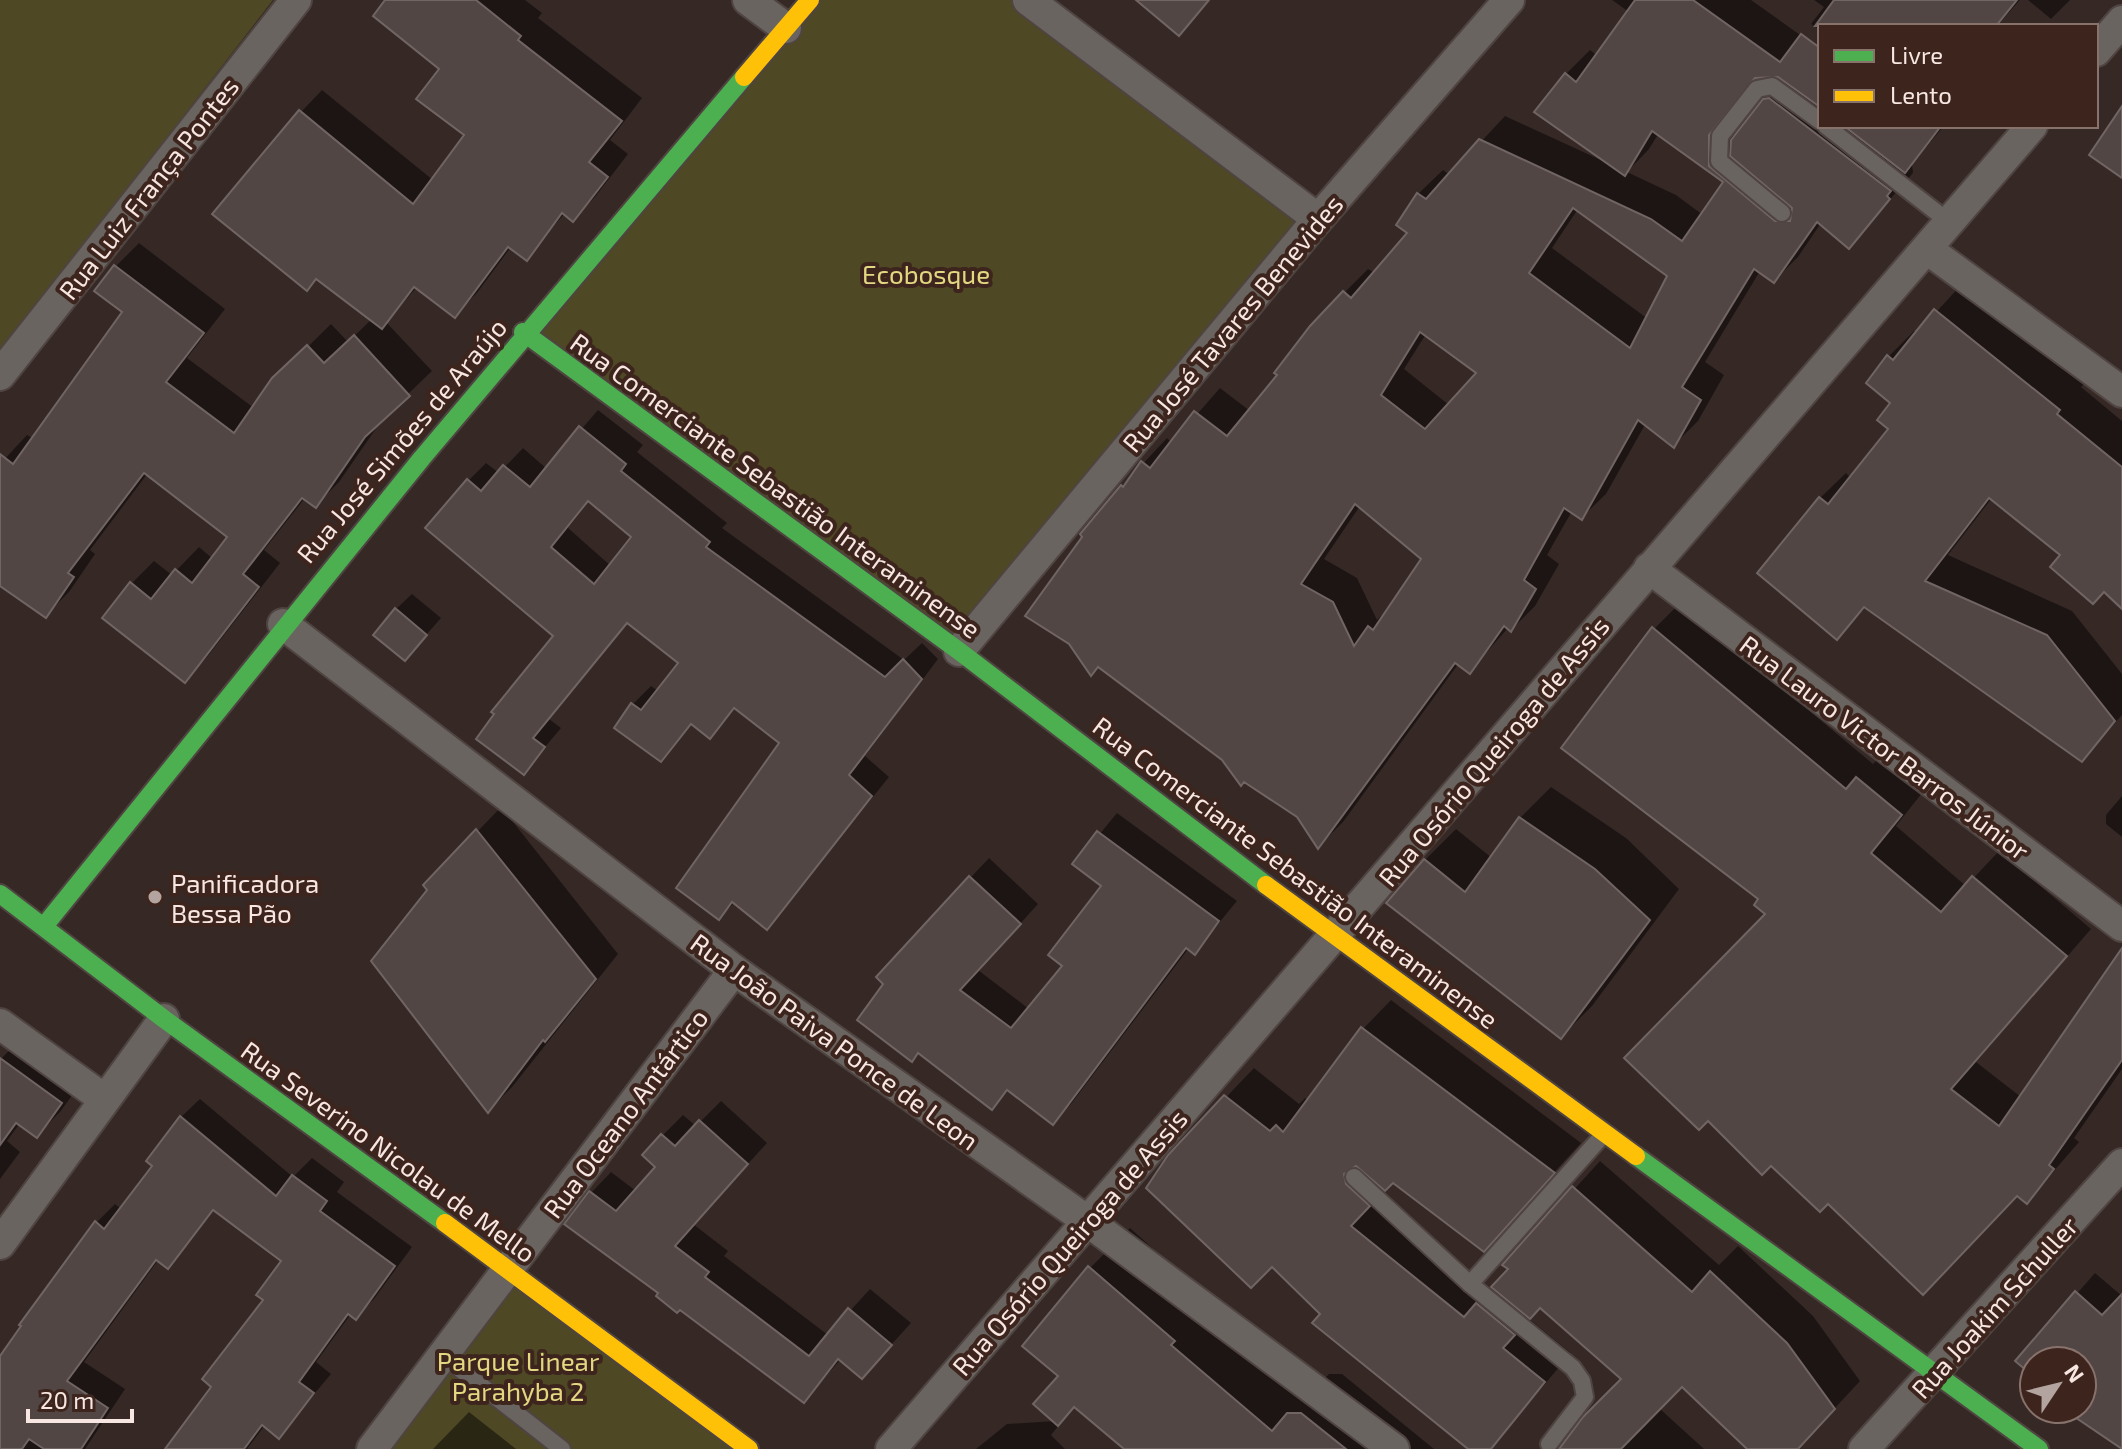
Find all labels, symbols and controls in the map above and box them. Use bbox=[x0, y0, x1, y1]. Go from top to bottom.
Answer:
legend bbox=[1818, 24, 2098, 128]
text: Livre bbox=[1890, 40, 1943, 69]
street label: Rua Luiz França Pontes bbox=[52, 71, 246, 306]
text: Lento bbox=[1890, 80, 1952, 109]
street label: Rua José Tavares Benevides bbox=[1115, 188, 1349, 458]
park label: Ecobosque bbox=[862, 258, 990, 289]
street label: Rua José Simões de Araújo bbox=[290, 311, 512, 569]
street label: Rua Comerciante Sebastião Interaminense bbox=[565, 326, 987, 644]
street label: Rua Osório Queiroga de Assis bbox=[1371, 610, 1615, 892]
street label: Rua Lauro Victor Barros Júnior bbox=[1735, 628, 2035, 866]
street label: Rua Comerciante Sebastião Interaminense bbox=[1088, 710, 1504, 1034]
place label: Panificadora Bessa Pão bbox=[171, 867, 319, 928]
marker: Panificadora Bessa Pão bbox=[146, 888, 164, 906]
street label: Rua João Paiva Ponce de Leon bbox=[685, 926, 985, 1156]
street label: Rua Oceano Antártico bbox=[536, 1002, 714, 1224]
street label: Rua Severino Nicolau de Mello bbox=[236, 1034, 542, 1268]
street label: Rua Osório Queiroga de Assis bbox=[945, 1103, 1193, 1381]
street label: Rua Joakim Schuller bbox=[1904, 1210, 2084, 1404]
park label: Parque Linear Parahyba 2 bbox=[437, 1345, 599, 1406]
north arrow bbox=[2018, 1345, 2098, 1425]
text: N bbox=[2060, 1359, 2090, 1387]
scale bar bbox=[28, 1373, 132, 1423]
text: 20 m bbox=[40, 1385, 94, 1414]

